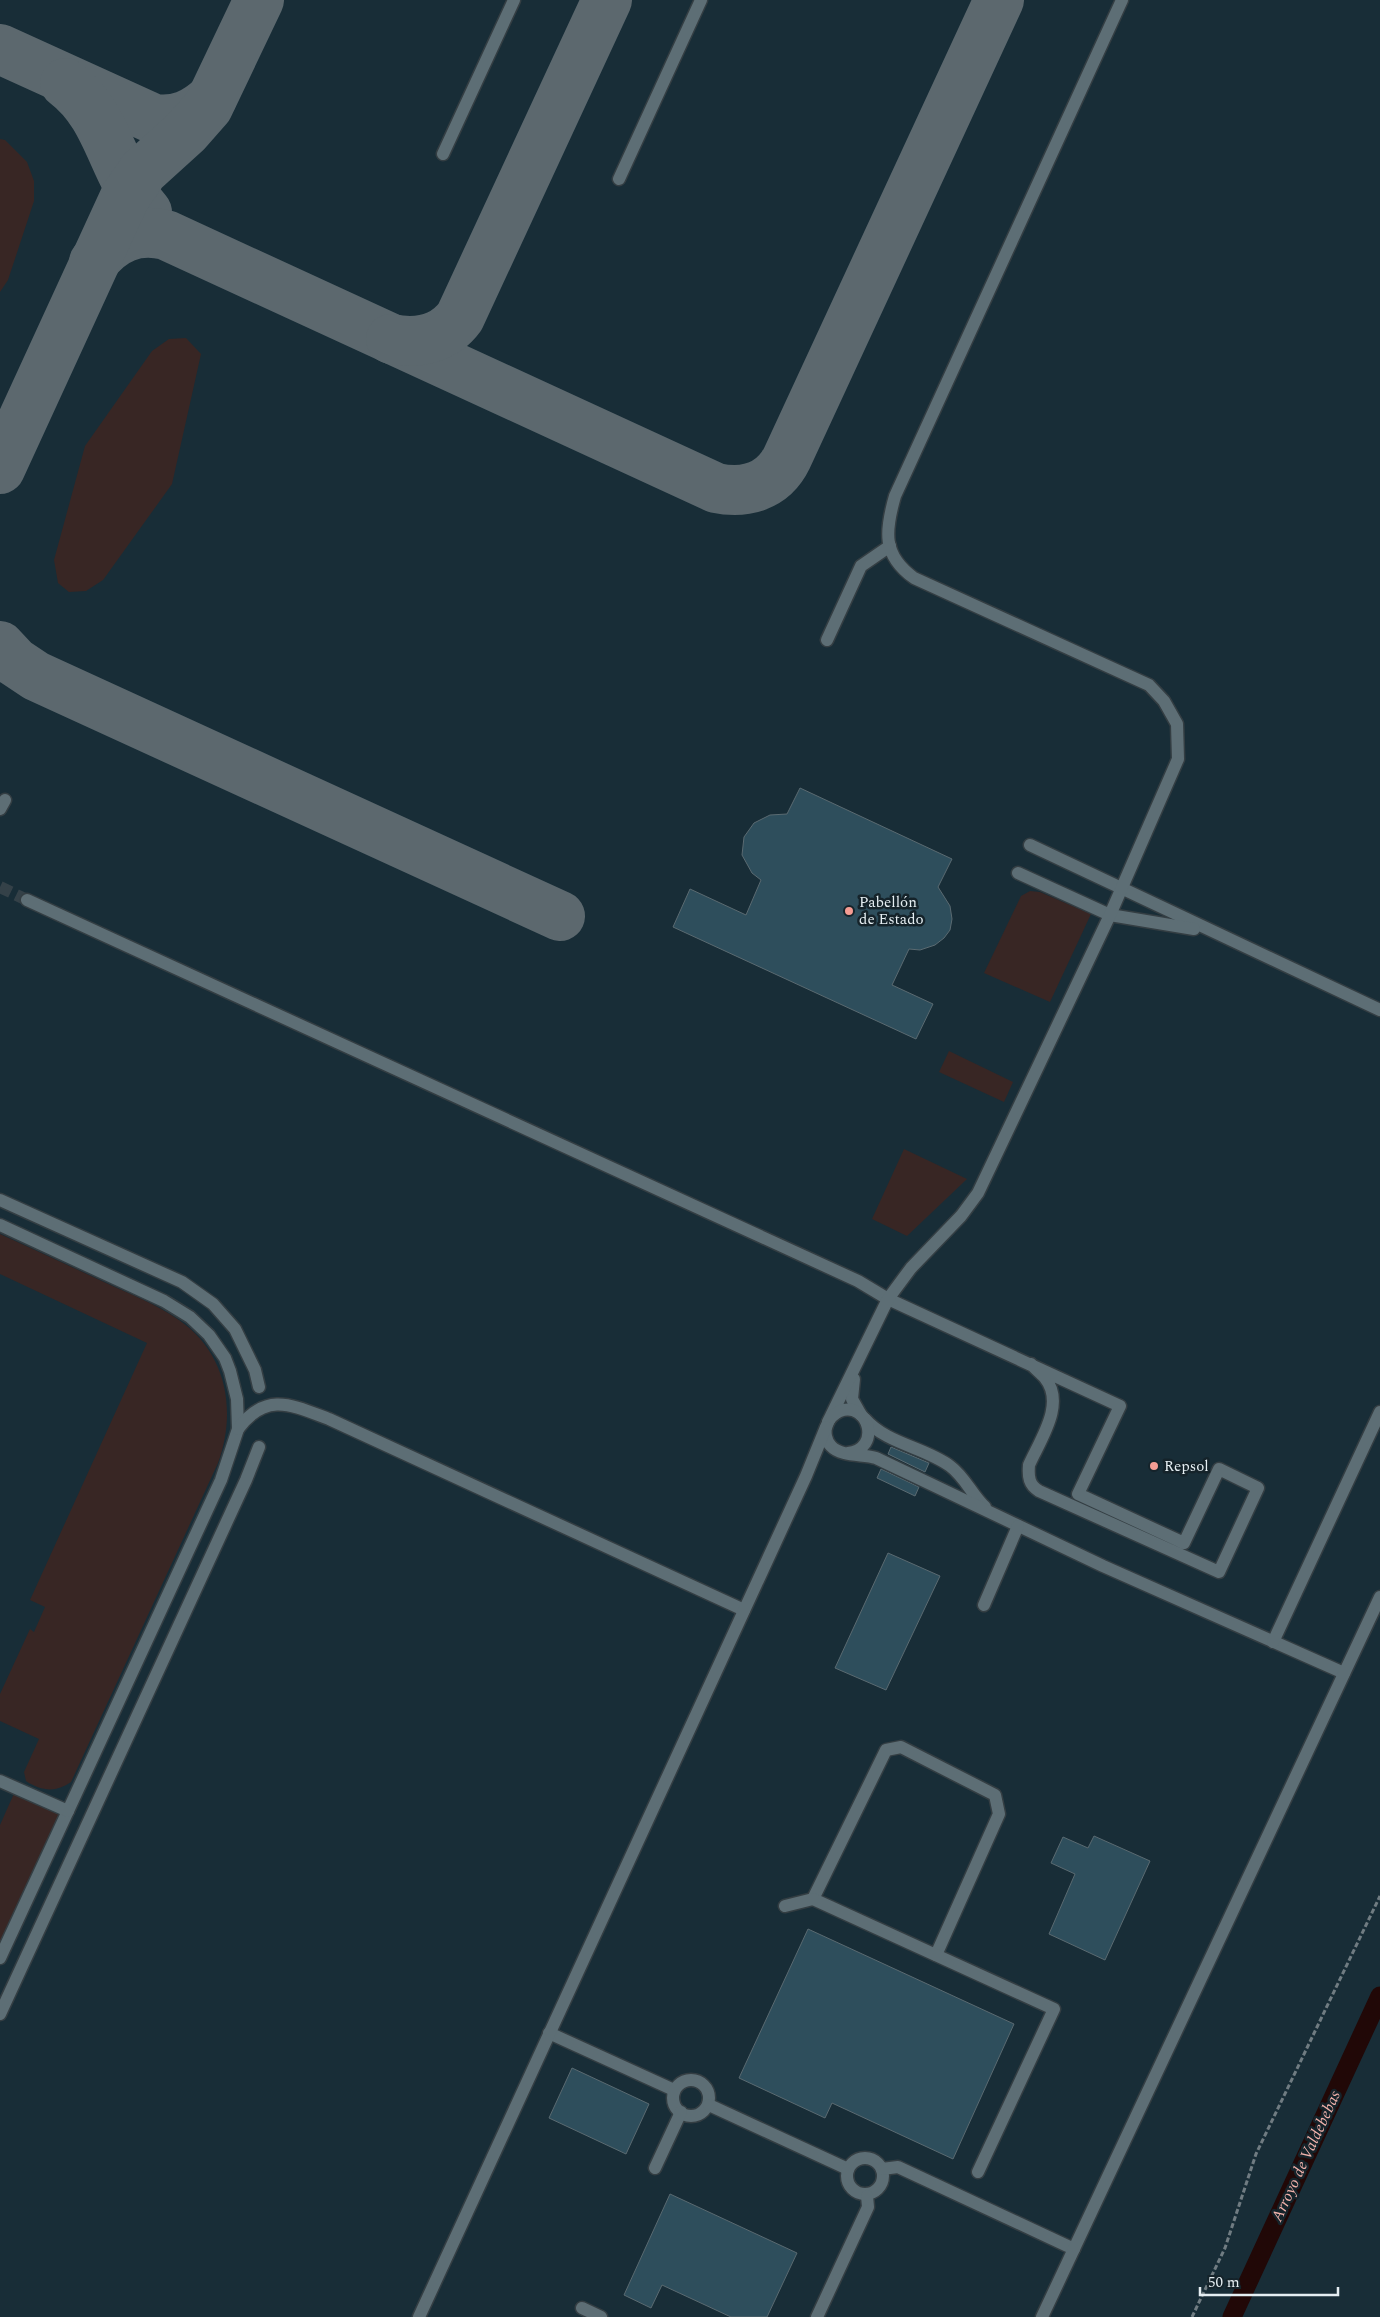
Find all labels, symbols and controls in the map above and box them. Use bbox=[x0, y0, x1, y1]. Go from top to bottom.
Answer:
place label: Pabellón de Estado bbox=[859, 891, 924, 931]
marker: Pabellón de Estado bbox=[843, 905, 855, 917]
place label: Repsol bbox=[1164, 1455, 1209, 1478]
marker: Repsol bbox=[1148, 1460, 1160, 1472]
water label: Arroyo de Valdebebas bbox=[1265, 2086, 1347, 2226]
scale bar bbox=[1200, 2264, 1338, 2296]
text: 50 m bbox=[1208, 2271, 1240, 2294]

